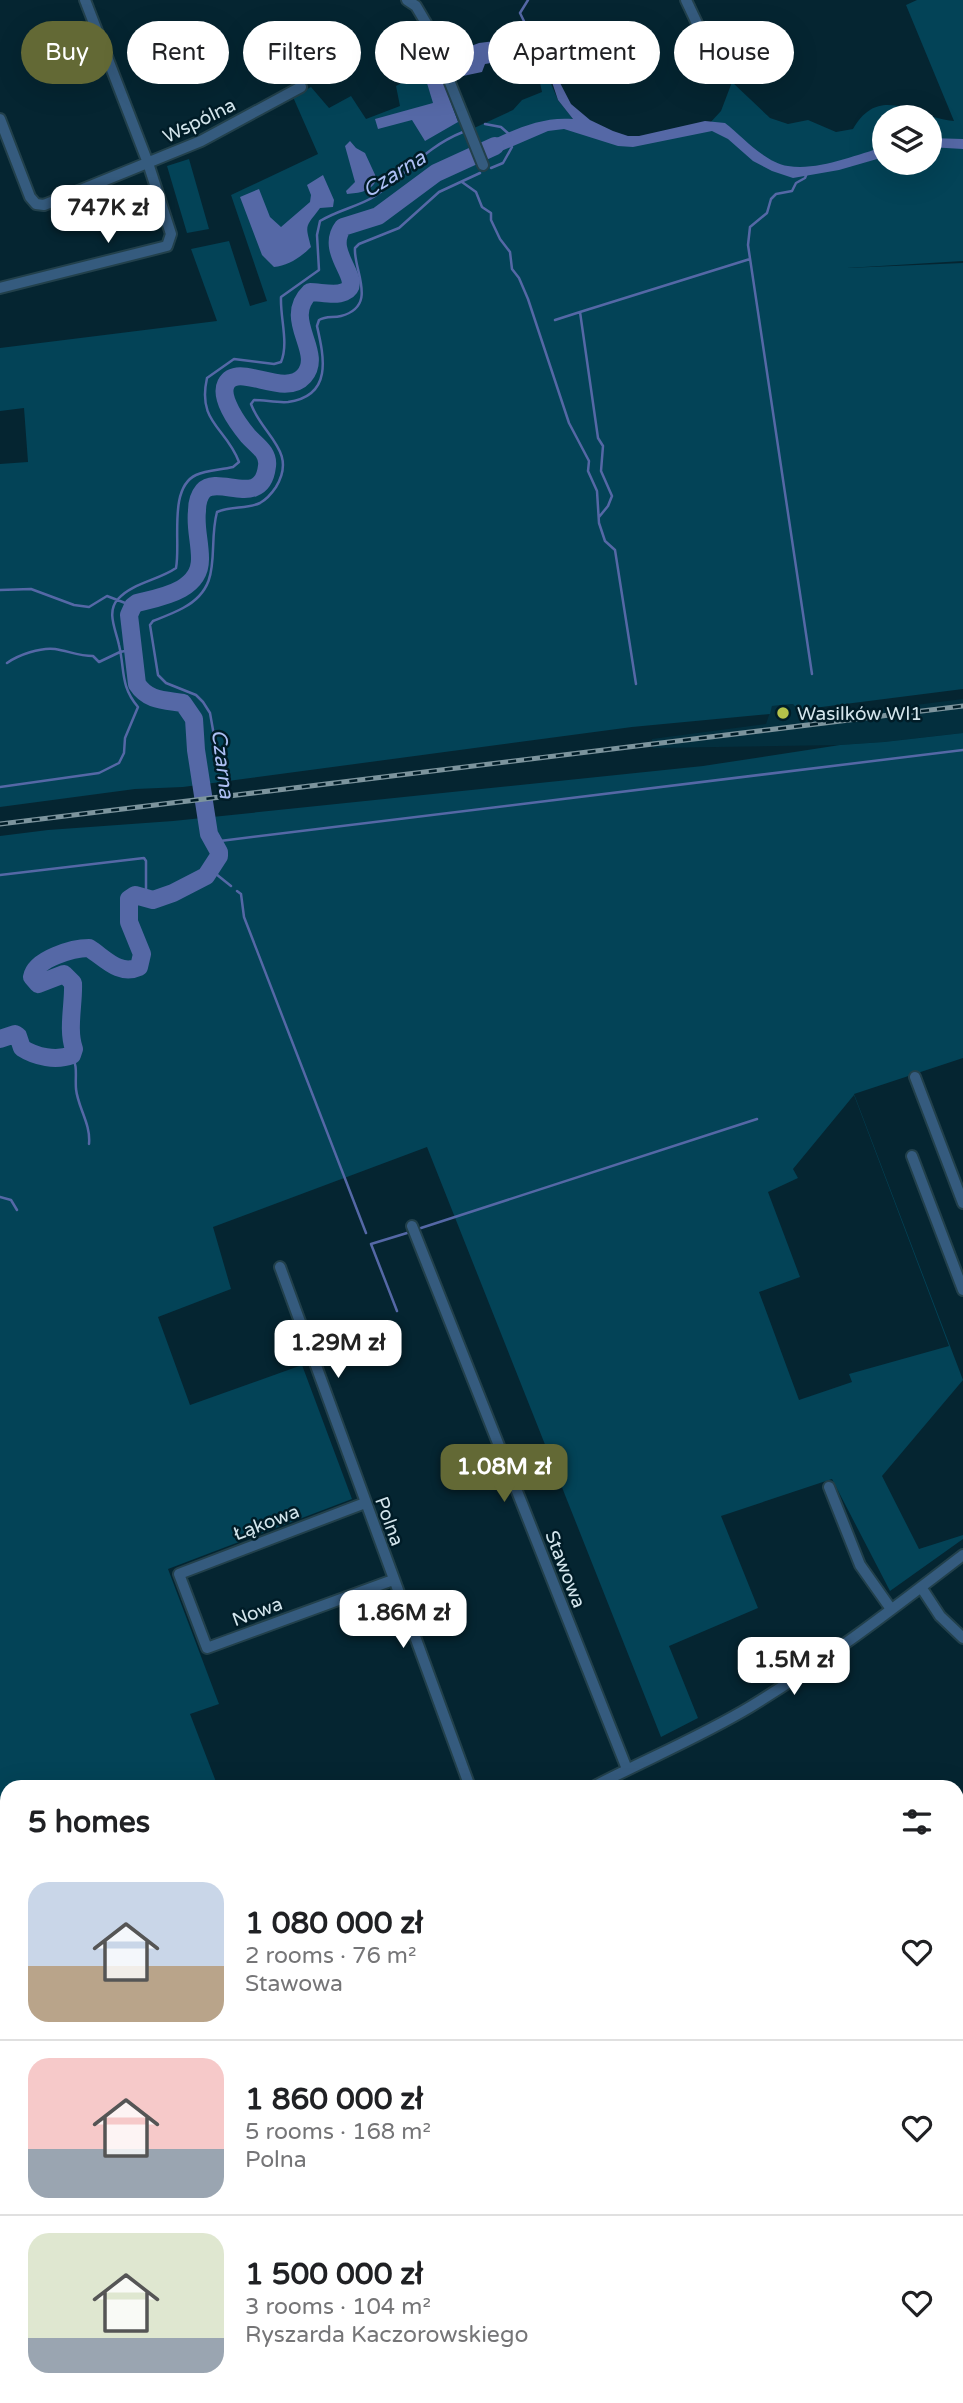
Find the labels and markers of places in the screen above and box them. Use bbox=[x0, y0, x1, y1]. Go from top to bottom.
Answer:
pin: 747K zł bbox=[43, 186, 173, 245]
place label: Wasilków Wl1 bbox=[797, 703, 922, 725]
marker: Wasilków Wl1 bbox=[775, 705, 791, 721]
pin: 1.29M zł bbox=[266, 1320, 410, 1380]
pin: 1.08M zł bbox=[432, 1444, 576, 1504]
pin: 1.86M zł bbox=[331, 1590, 475, 1650]
pin: 1.5M zł bbox=[729, 1638, 859, 1697]

